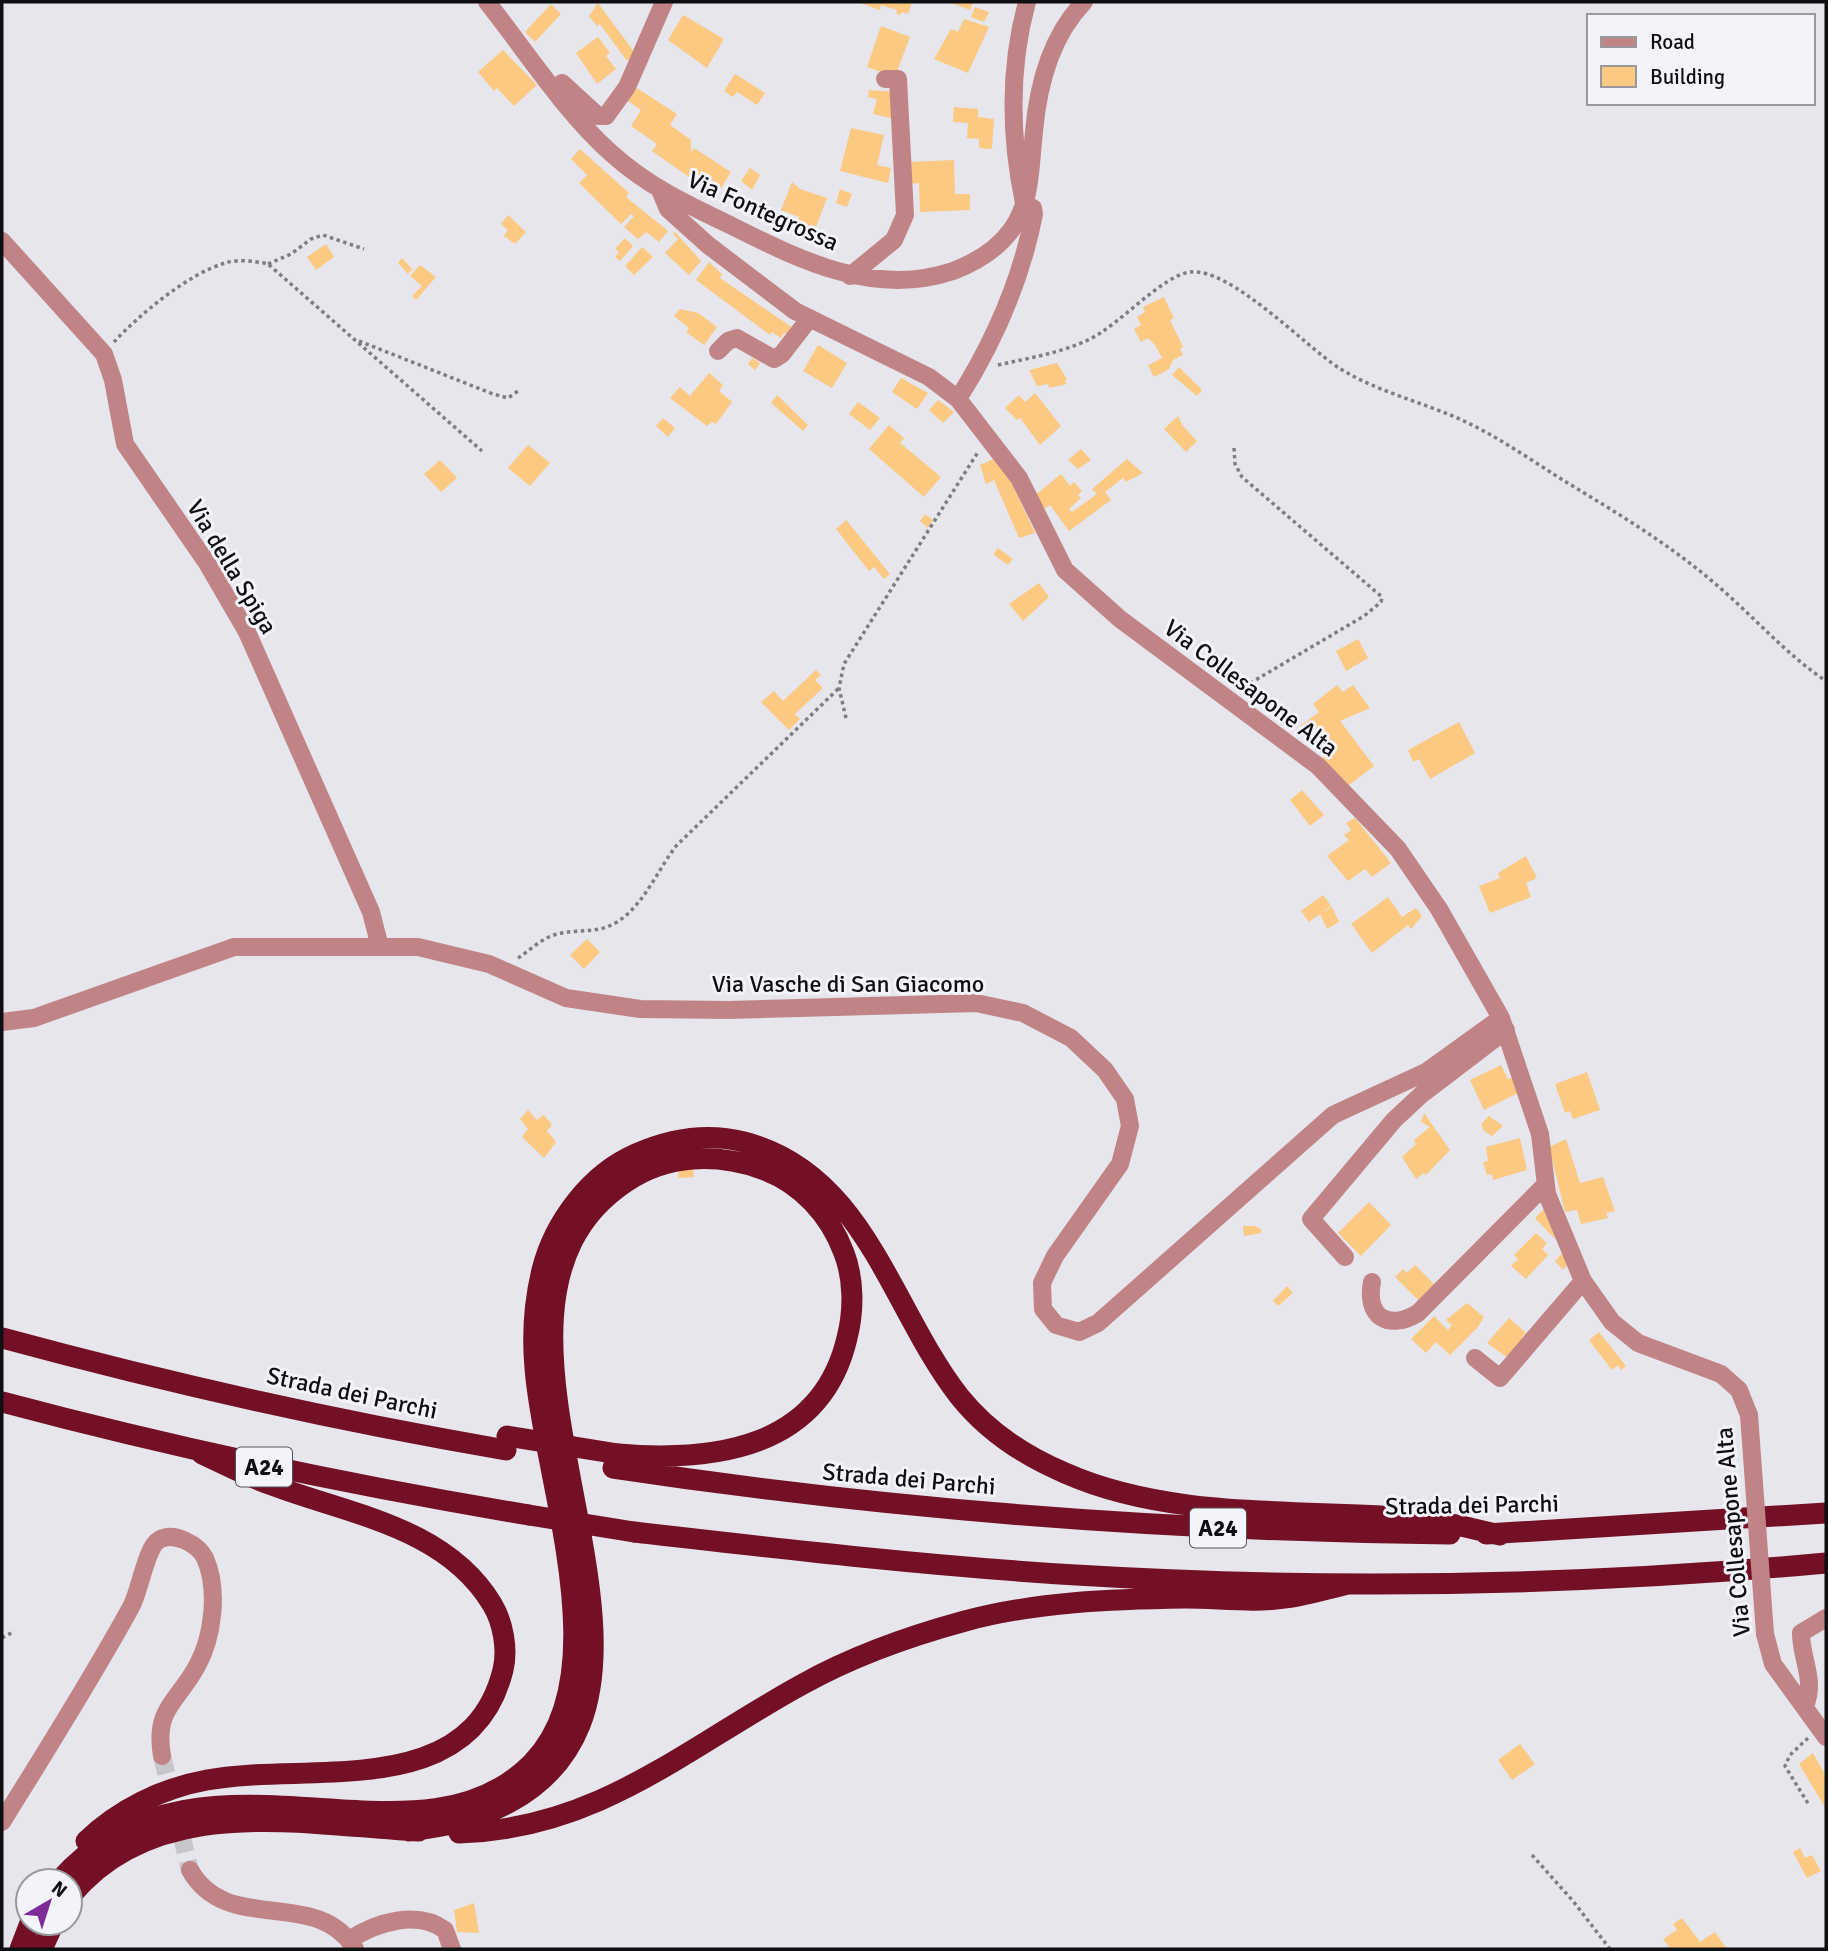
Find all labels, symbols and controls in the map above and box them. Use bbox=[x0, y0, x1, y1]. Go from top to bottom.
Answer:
legend bbox=[1587, 14, 1814, 105]
text: Road bbox=[1650, 29, 1695, 55]
text: Building bbox=[1650, 64, 1725, 90]
street label: Via Fontegrossa bbox=[683, 164, 843, 258]
street label: Via della Spiga bbox=[180, 494, 284, 640]
street label: Via Collesapone Alta bbox=[1158, 613, 1344, 763]
street label: Via Vasche di San Giacomo bbox=[712, 969, 984, 999]
street label: Strada dei Parchi bbox=[264, 1360, 440, 1426]
street label: Via Collesapone Alta bbox=[1709, 1426, 1757, 1638]
road number: A24 bbox=[236, 1448, 292, 1486]
street label: Strada dei Parchi bbox=[821, 1456, 997, 1502]
street label: Strada dei Parchi bbox=[1385, 1488, 1559, 1522]
road number: A24 bbox=[1190, 1508, 1246, 1548]
north arrow bbox=[14, 1867, 84, 1937]
text: N bbox=[46, 1876, 72, 1903]

